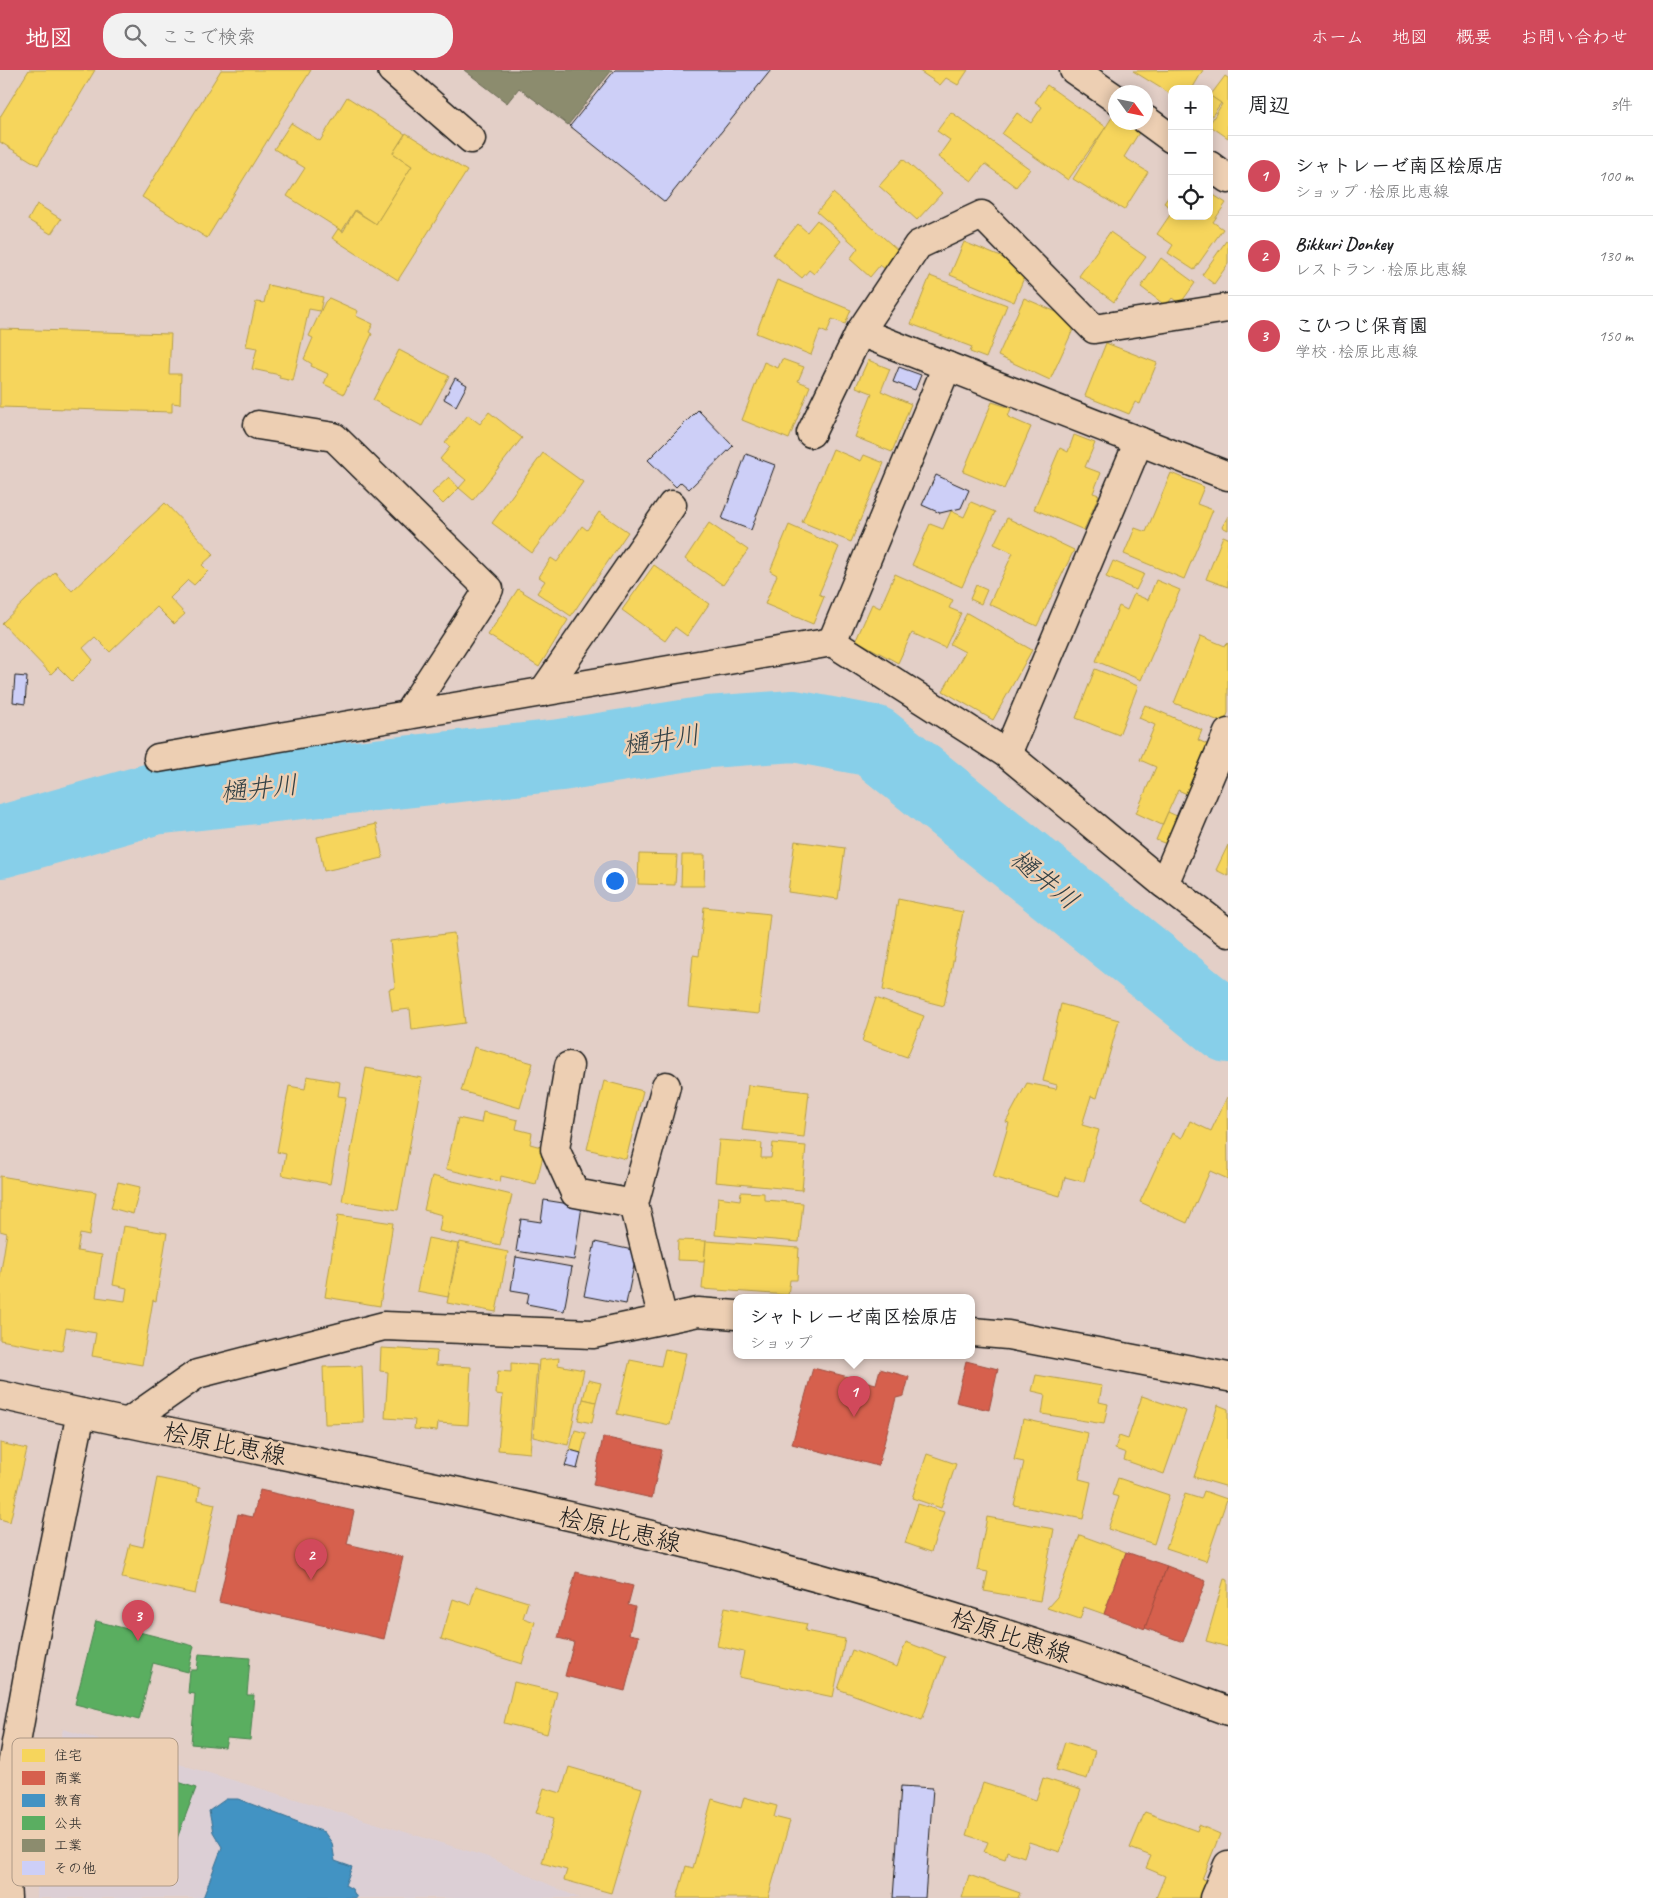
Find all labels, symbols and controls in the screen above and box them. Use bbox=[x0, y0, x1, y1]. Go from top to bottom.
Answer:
search box bbox=[103, 13, 453, 58]
icon: search bbox=[121, 21, 149, 49]
text: 地図 bbox=[25, 23, 73, 53]
text: ここで検索 bbox=[161, 25, 256, 49]
text: ホーム bbox=[1311, 26, 1364, 48]
text: 地図 bbox=[1392, 26, 1428, 48]
text: 概要 bbox=[1456, 26, 1492, 48]
text: お問い合わせ bbox=[1520, 26, 1628, 48]
north arrow bbox=[1108, 85, 1153, 130]
map controls bbox=[1168, 85, 1213, 220]
button: + bbox=[1168, 85, 1213, 130]
text: 周辺 bbox=[1248, 92, 1290, 118]
text: 3件 bbox=[1610, 95, 1633, 115]
button: − bbox=[1168, 130, 1213, 175]
text: シャトレーゼ南区桧原店 bbox=[1295, 154, 1504, 178]
text: 1 bbox=[1260, 166, 1268, 186]
text: 100 m bbox=[1599, 166, 1633, 186]
button: locate bbox=[1168, 175, 1213, 220]
text: ショップ · 桧原比恵線 bbox=[1295, 182, 1449, 202]
text: Bikkuri Donkey bbox=[1295, 232, 1392, 256]
text: 2 bbox=[1260, 246, 1268, 266]
text: 130 m bbox=[1599, 246, 1633, 266]
text: レストラン · 桧原比恵線 bbox=[1295, 260, 1467, 280]
text: こひつじ保育園 bbox=[1295, 314, 1428, 338]
text: 3 bbox=[1260, 326, 1268, 346]
text: 150 m bbox=[1599, 326, 1633, 346]
text: 学校 · 桧原比恵線 bbox=[1295, 342, 1418, 362]
water label: 樋井川 bbox=[620, 718, 702, 763]
water label: 樋井川 bbox=[219, 768, 300, 809]
water label: 樋井川 bbox=[1004, 842, 1085, 917]
your location bbox=[602, 868, 628, 894]
popup bbox=[733, 1294, 975, 1359]
text: シャトレーゼ南区桧原店 bbox=[749, 1305, 959, 1329]
text: ショップ bbox=[749, 1333, 813, 1353]
pin: 1 bbox=[838, 1376, 870, 1417]
street label: 桧原比恵線 bbox=[160, 1415, 289, 1473]
street label: 桧原比恵線 bbox=[555, 1500, 684, 1560]
pin: 2 bbox=[295, 1539, 327, 1580]
pin: 3 bbox=[122, 1600, 154, 1641]
street label: 桧原比恵線 bbox=[946, 1601, 1075, 1670]
legend bbox=[12, 1738, 178, 1886]
text: 住宅 bbox=[54, 1747, 82, 1764]
text: 商業 bbox=[54, 1770, 82, 1787]
text: 教育 bbox=[54, 1792, 82, 1809]
text: 公共 bbox=[54, 1815, 82, 1832]
text: 工業 bbox=[54, 1837, 82, 1854]
text: その他 bbox=[54, 1860, 96, 1877]

